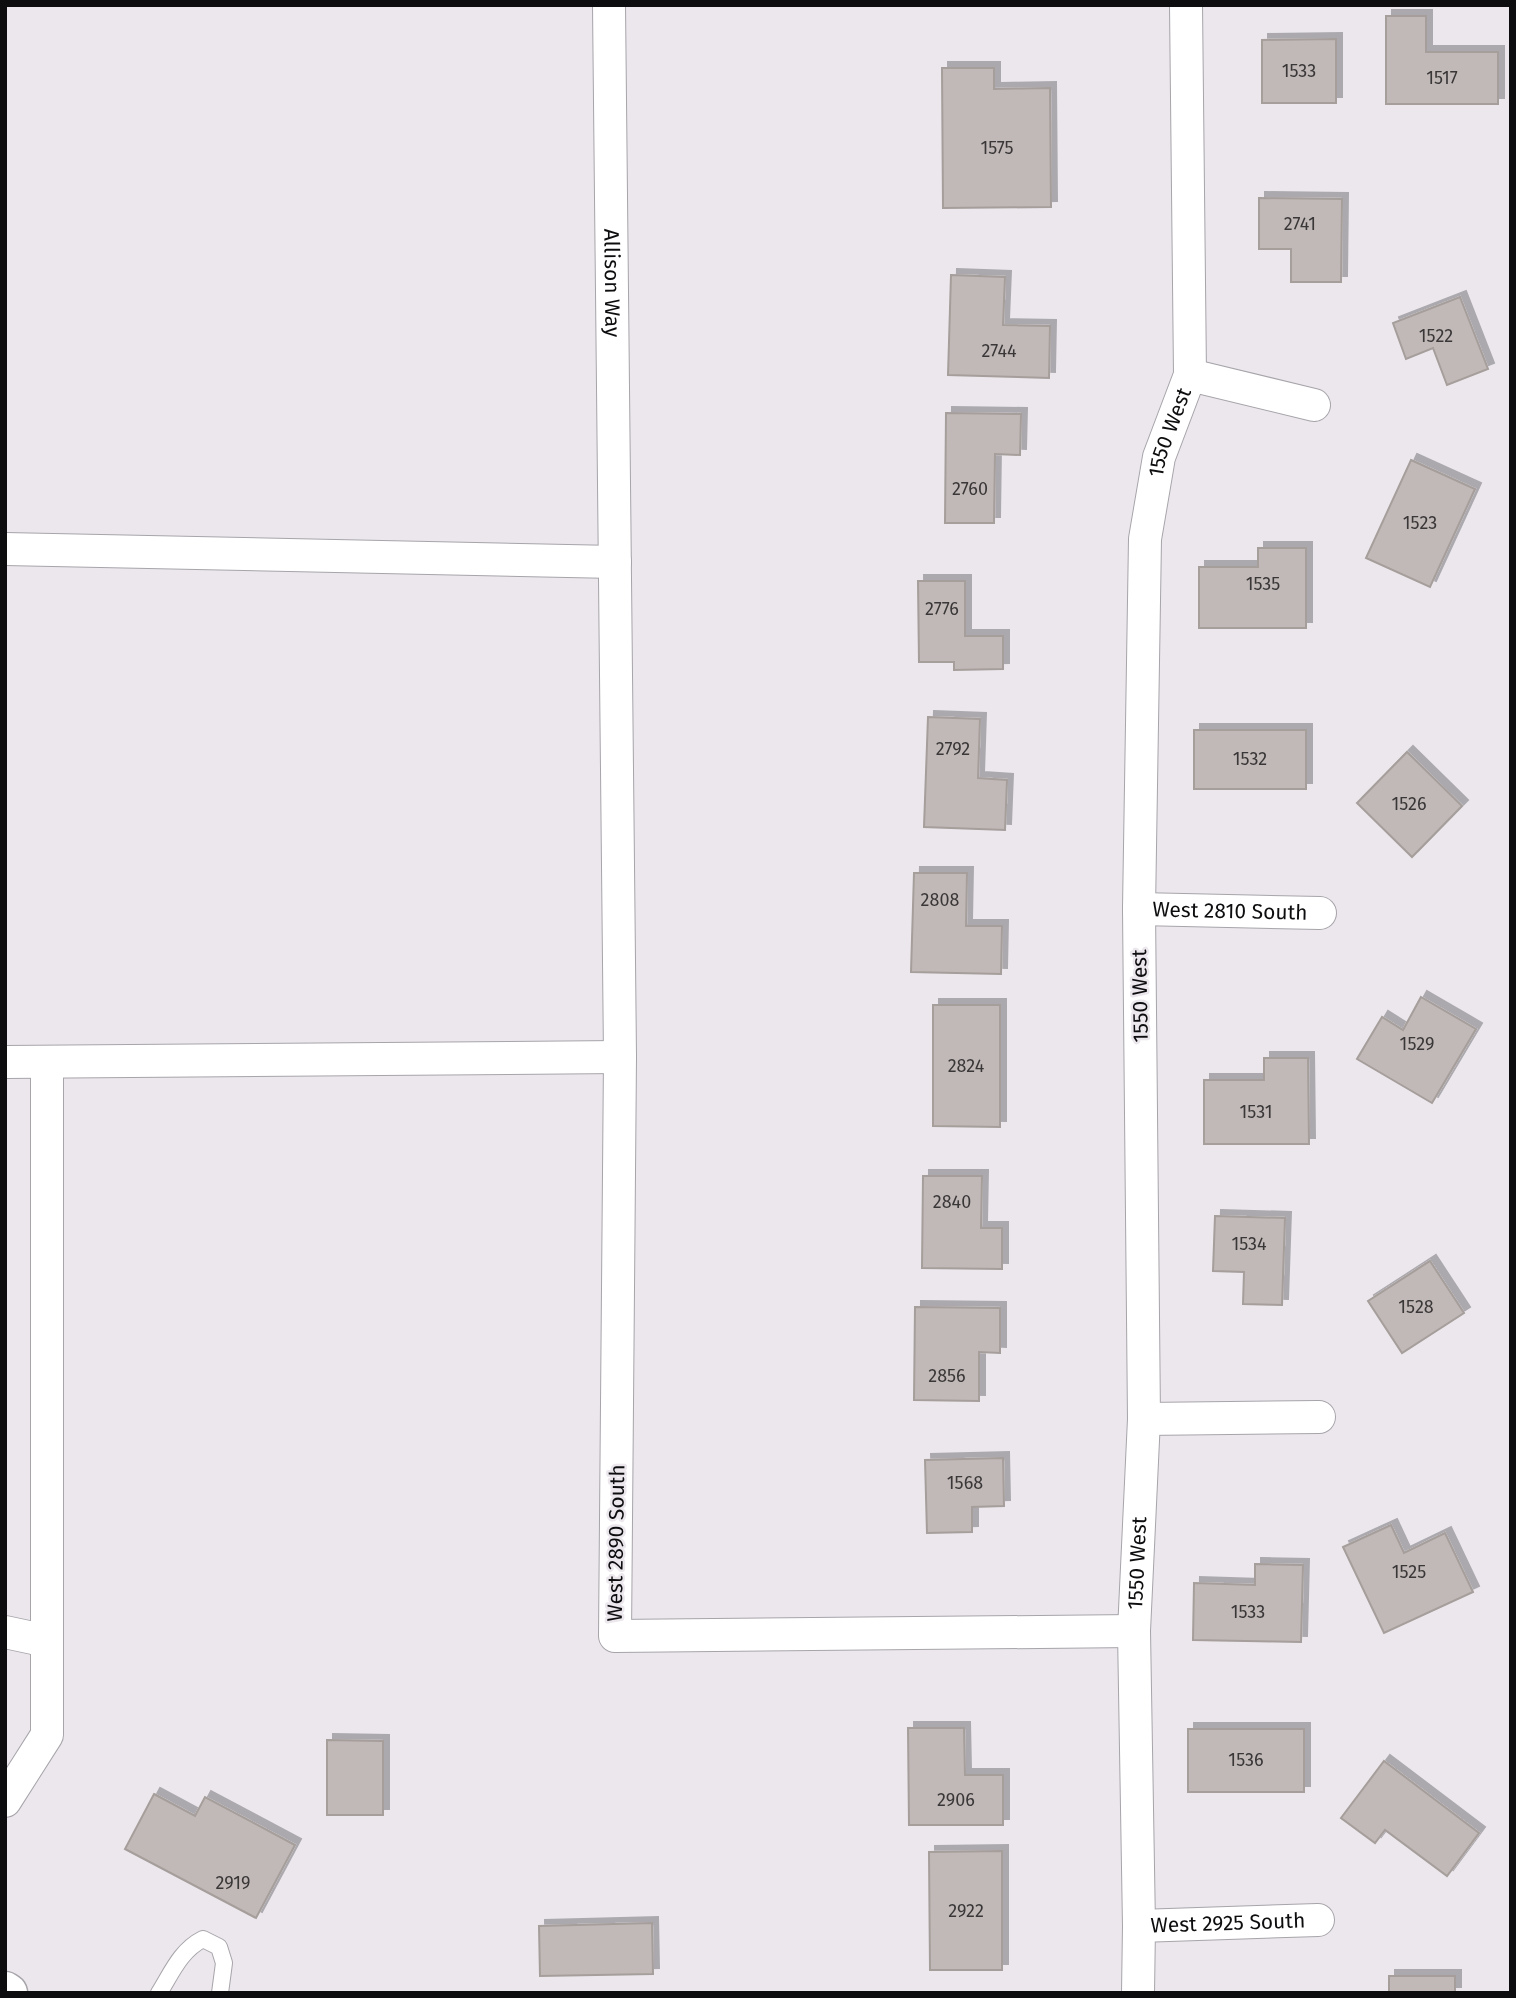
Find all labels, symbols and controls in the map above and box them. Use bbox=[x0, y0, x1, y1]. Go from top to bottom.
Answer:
house number: 1533 bbox=[1282, 60, 1316, 82]
house number: 1517 bbox=[1426, 67, 1458, 89]
house number: 1575 bbox=[980, 137, 1014, 159]
house number: 2741 bbox=[1284, 213, 1316, 235]
street label: Allison Way bbox=[598, 229, 625, 338]
house number: 1522 bbox=[1419, 325, 1453, 347]
house number: 2744 bbox=[981, 340, 1017, 362]
street label: 1550 West bbox=[1143, 384, 1197, 479]
house number: 2760 bbox=[952, 478, 988, 500]
house number: 1523 bbox=[1403, 512, 1437, 534]
house number: 1535 bbox=[1246, 573, 1280, 595]
house number: 2776 bbox=[925, 598, 959, 620]
house number: 2792 bbox=[936, 738, 970, 760]
house number: 1532 bbox=[1233, 748, 1267, 770]
house number: 1526 bbox=[1391, 793, 1427, 815]
house number: 2808 bbox=[921, 889, 959, 911]
street label: West 2810 South bbox=[1152, 896, 1308, 926]
street label: 1550 West bbox=[1126, 949, 1154, 1043]
house number: 1529 bbox=[1400, 1033, 1434, 1055]
house number: 2824 bbox=[948, 1055, 985, 1077]
house number: 1531 bbox=[1239, 1101, 1273, 1123]
house number: 2840 bbox=[933, 1191, 971, 1213]
house number: 1534 bbox=[1231, 1233, 1267, 1255]
house number: 1528 bbox=[1398, 1296, 1434, 1318]
house number: 2856 bbox=[928, 1365, 966, 1387]
street label: West 2890 South bbox=[602, 1464, 630, 1622]
house number: 1568 bbox=[947, 1472, 983, 1494]
street label: 1550 West bbox=[1122, 1515, 1152, 1610]
house number: 1525 bbox=[1392, 1561, 1426, 1583]
house number: 1533 bbox=[1231, 1601, 1265, 1623]
house number: 1536 bbox=[1228, 1749, 1264, 1771]
house number: 2906 bbox=[937, 1789, 975, 1811]
house number: 2919 bbox=[215, 1872, 251, 1894]
house number: 2922 bbox=[948, 1900, 984, 1922]
street label: West 2925 South bbox=[1150, 1907, 1306, 1939]

